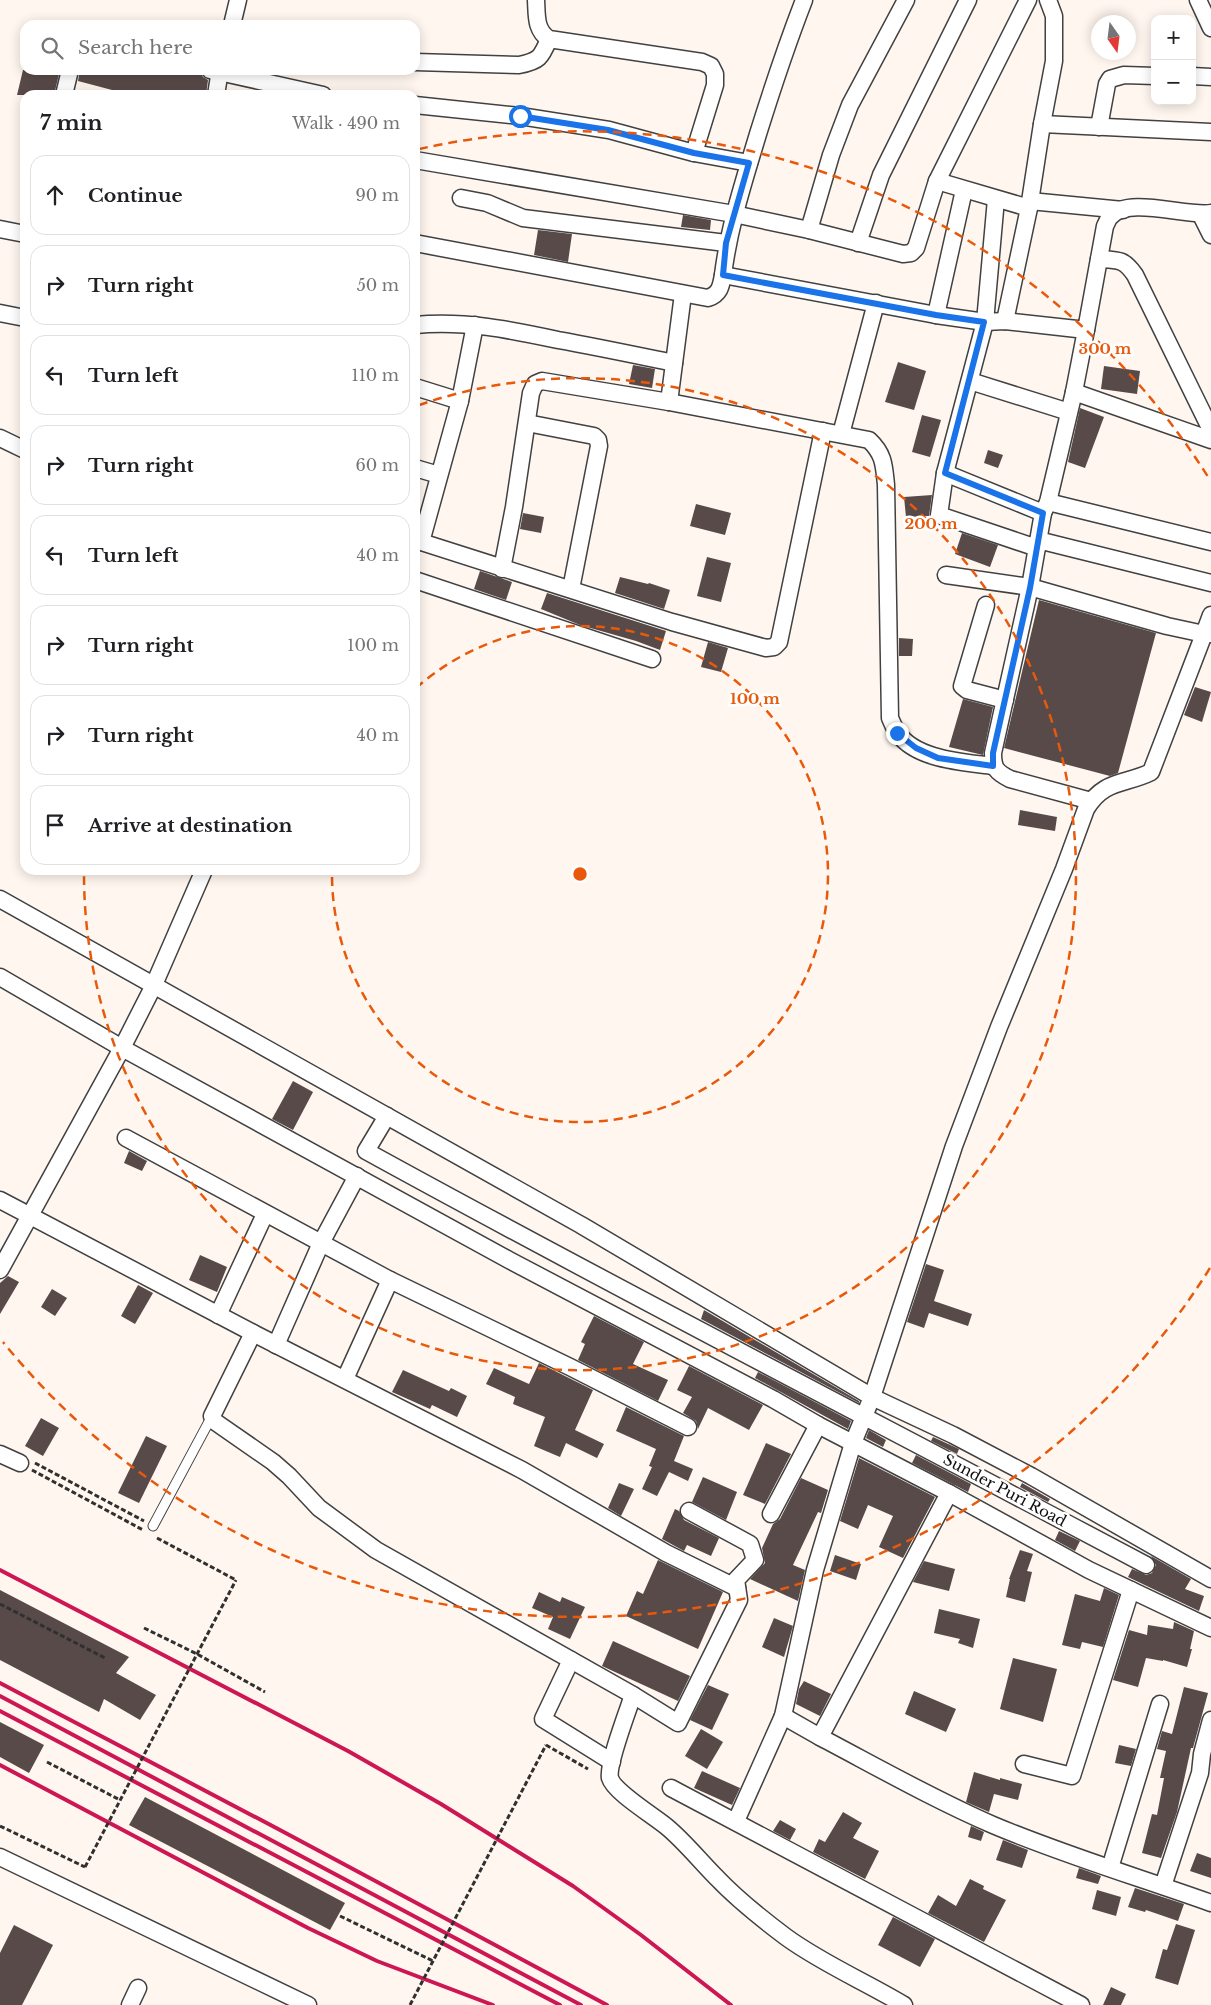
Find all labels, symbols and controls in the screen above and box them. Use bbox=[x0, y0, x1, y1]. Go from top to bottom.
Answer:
north arrow bbox=[1091, 15, 1136, 60]
map controls bbox=[1151, 15, 1196, 105]
button: + bbox=[1151, 15, 1196, 60]
search box bbox=[20, 20, 420, 75]
icon: search bbox=[38, 34, 66, 62]
text: Search here bbox=[78, 36, 193, 59]
button: − bbox=[1151, 60, 1196, 105]
route start bbox=[509, 105, 532, 128]
text: 7 min bbox=[40, 110, 103, 136]
text: Walk · 490 m bbox=[292, 113, 400, 133]
icon: ahead bbox=[41, 181, 69, 209]
text: Continue bbox=[88, 184, 183, 207]
text: 90 m bbox=[356, 185, 399, 205]
icon: right bbox=[41, 271, 69, 299]
text: Turn right bbox=[88, 274, 194, 297]
text: 50 m bbox=[357, 275, 399, 295]
text: 300 m bbox=[1079, 339, 1132, 358]
icon: left bbox=[41, 361, 69, 389]
text: Turn left bbox=[88, 364, 179, 387]
text: 110 m bbox=[352, 365, 399, 385]
icon: right bbox=[41, 451, 69, 479]
text: Turn right bbox=[88, 454, 194, 477]
text: 60 m bbox=[356, 455, 399, 475]
text: 200 m bbox=[905, 514, 958, 533]
icon: left bbox=[41, 541, 69, 569]
text: Turn left bbox=[88, 544, 179, 567]
text: 40 m bbox=[356, 545, 399, 565]
icon: right bbox=[41, 631, 69, 659]
text: Turn right bbox=[88, 634, 194, 657]
text: 100 m bbox=[347, 635, 399, 655]
text: 100 m bbox=[730, 689, 780, 708]
icon: right bbox=[41, 721, 69, 749]
route end bbox=[886, 722, 909, 745]
text: Turn right bbox=[88, 724, 194, 747]
text: 40 m bbox=[356, 725, 399, 745]
icon: arrive bbox=[41, 811, 69, 839]
text: Arrive at destination bbox=[88, 814, 292, 837]
centre of rings bbox=[571, 865, 589, 883]
street label: Sunder Puri Road bbox=[940, 1450, 1070, 1530]

